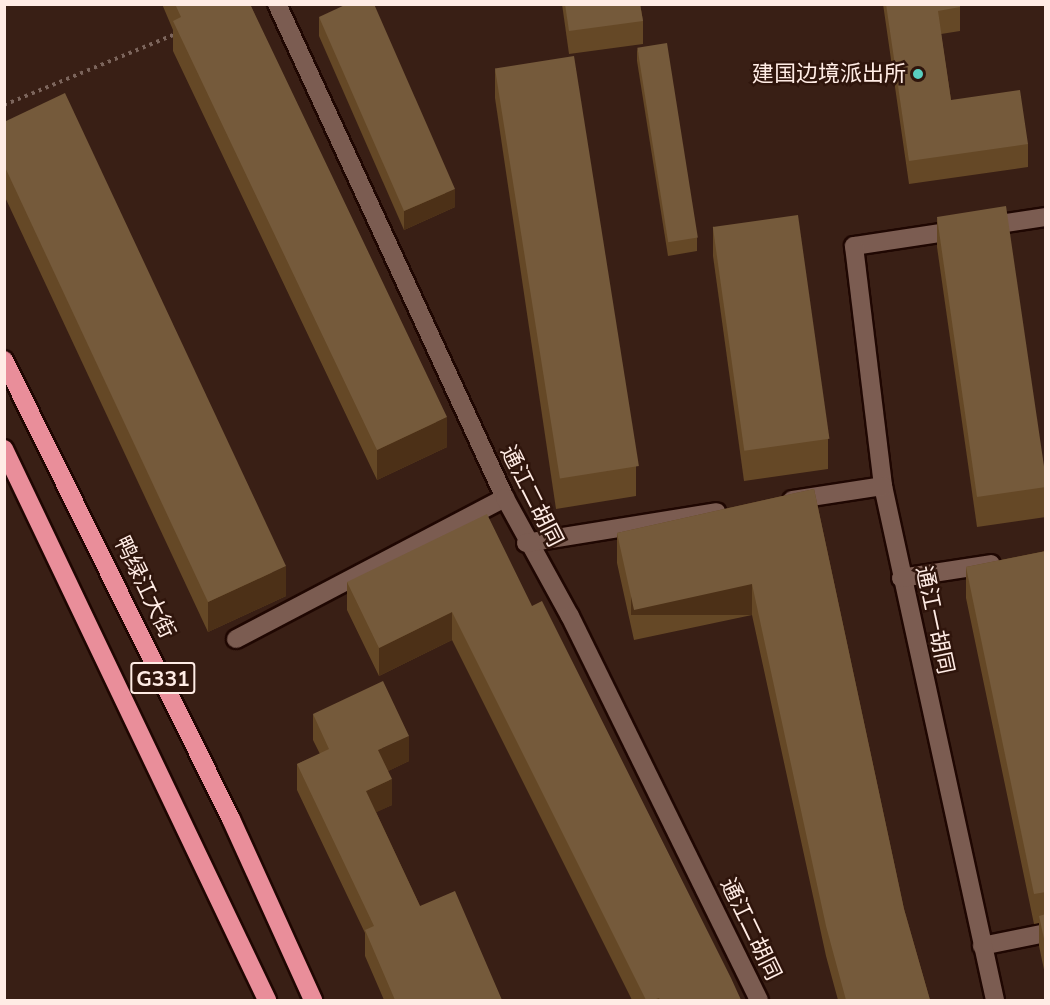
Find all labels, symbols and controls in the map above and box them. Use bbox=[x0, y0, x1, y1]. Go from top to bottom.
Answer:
place label: 建国边境派出所 bbox=[752, 61, 906, 87]
marker: 建国边境派出所 bbox=[911, 67, 925, 81]
street label: 通江二胡同 bbox=[495, 441, 569, 551]
street label: 鸭绿江大街 bbox=[109, 532, 181, 642]
street label: 通江一胡同 bbox=[911, 563, 959, 677]
road number: G331 bbox=[130, 660, 196, 696]
street label: 通江二胡同 bbox=[715, 874, 787, 984]

